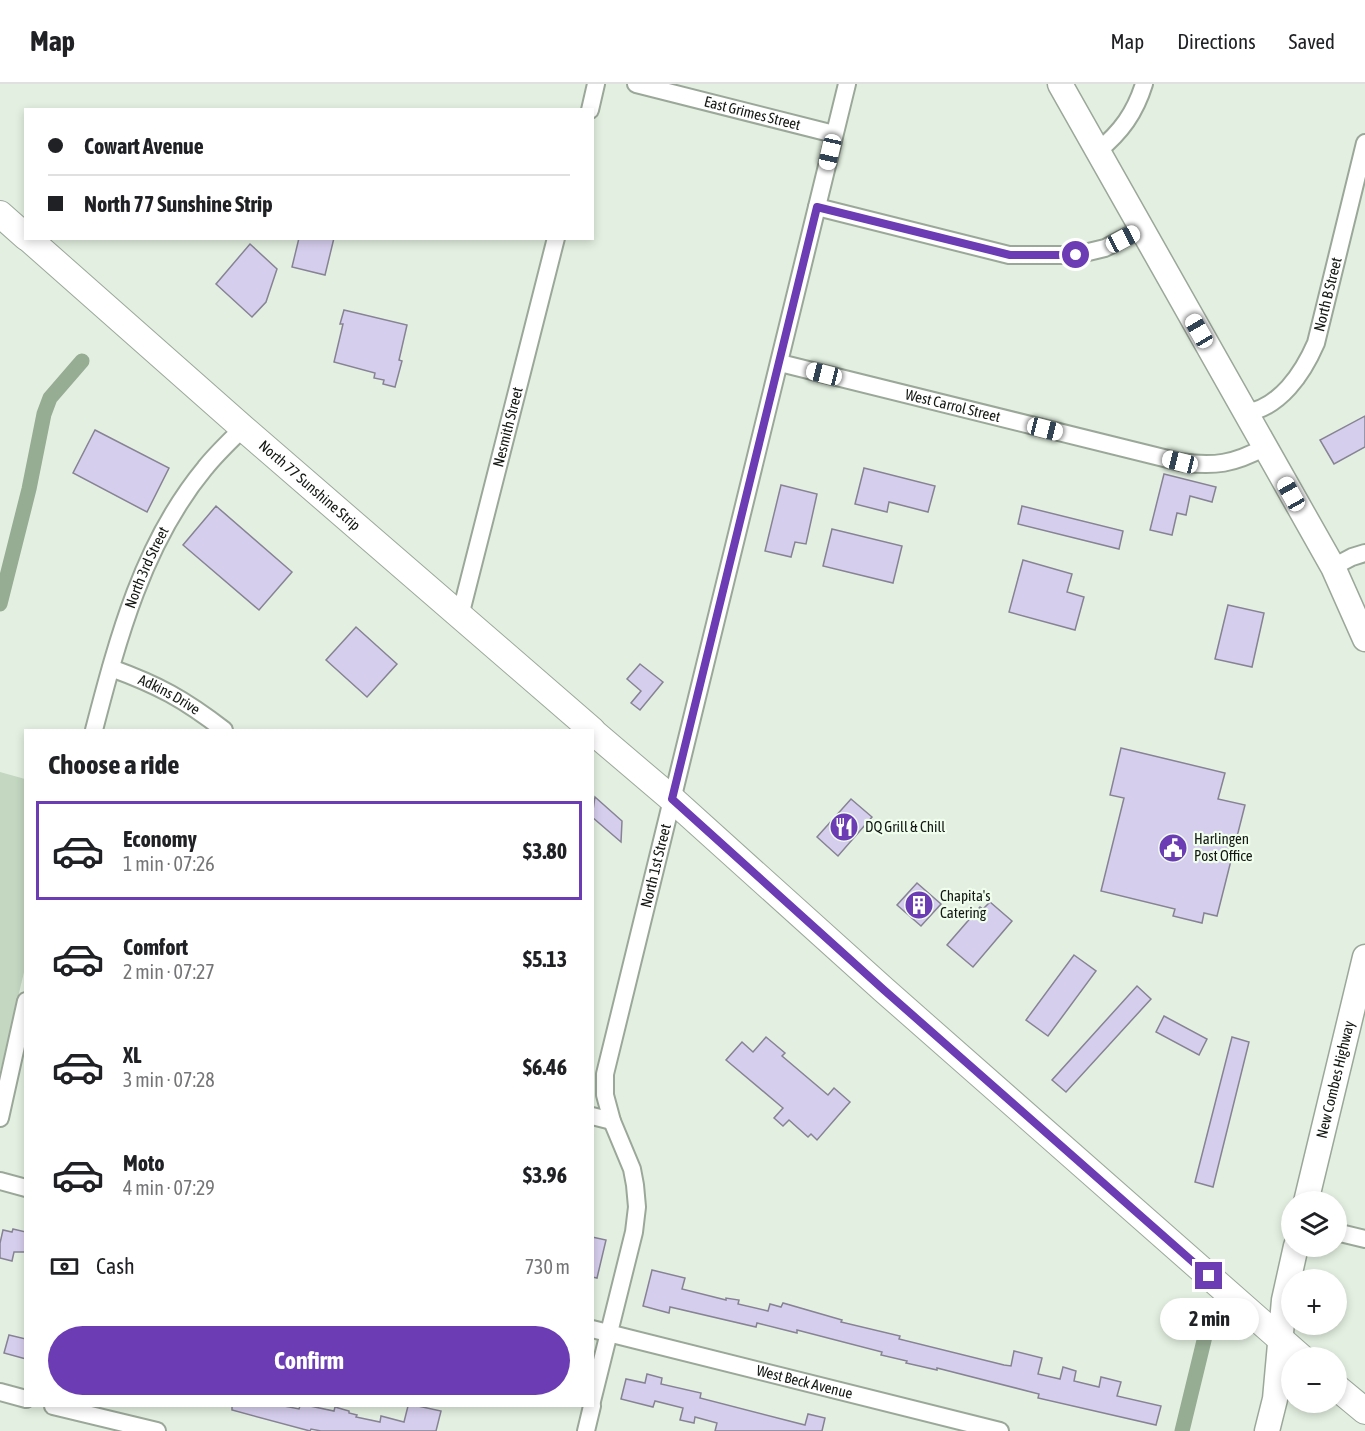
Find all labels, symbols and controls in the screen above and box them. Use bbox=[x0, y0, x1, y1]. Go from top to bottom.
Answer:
text: Map bbox=[30, 25, 75, 57]
text: Map bbox=[1110, 29, 1144, 53]
text: Directions bbox=[1177, 29, 1256, 53]
text: Saved bbox=[1289, 29, 1335, 53]
street label: East Grimes Street bbox=[702, 93, 802, 133]
car bbox=[817, 132, 843, 172]
text: Cowart Avenue bbox=[84, 133, 204, 159]
text: North 77 Sunshine Strip bbox=[84, 191, 273, 217]
car bbox=[1103, 223, 1143, 255]
route start bbox=[1062, 241, 1089, 268]
street label: North B Street bbox=[1310, 255, 1345, 333]
car bbox=[1182, 311, 1216, 351]
car bbox=[804, 361, 844, 387]
street label: Nesmith Street bbox=[489, 385, 526, 469]
street label: West Carrol Street bbox=[903, 385, 1002, 425]
car bbox=[1025, 416, 1065, 442]
street label: North 77 Sunshine Strip bbox=[256, 437, 364, 534]
car bbox=[1160, 449, 1200, 475]
car bbox=[1274, 474, 1308, 514]
street label: North 3rd Street bbox=[121, 524, 172, 611]
street label: Adkins Drive bbox=[136, 671, 204, 718]
text: Choose a ride bbox=[48, 749, 180, 780]
restaurant icon: DQ Grill & Chill bbox=[828, 811, 860, 843]
place label: DQ Grill & Chill bbox=[865, 818, 945, 835]
street label: North 1st Street bbox=[637, 822, 674, 909]
icon: car bbox=[51, 824, 105, 878]
text: Economy bbox=[123, 826, 197, 852]
place label: Harlingen Post Office bbox=[1194, 830, 1253, 864]
public building icon: Harlingen Post Office bbox=[1157, 832, 1189, 864]
text: $3.80 bbox=[523, 838, 567, 864]
text: 1 min · 07:26 bbox=[123, 852, 215, 875]
place label: Chapita's Catering bbox=[940, 887, 991, 921]
building icon: Chapita's Catering bbox=[903, 889, 935, 921]
icon: car bbox=[51, 932, 105, 986]
text: Comfort bbox=[123, 934, 188, 960]
text: $5.13 bbox=[523, 946, 567, 972]
text: 2 min · 07:27 bbox=[123, 960, 215, 983]
street label: New Combes Highway bbox=[1313, 1019, 1357, 1140]
icon: car bbox=[51, 1040, 105, 1094]
text: XL bbox=[123, 1042, 141, 1068]
text: $6.46 bbox=[523, 1054, 567, 1080]
text: 3 min · 07:28 bbox=[123, 1068, 215, 1091]
icon: car bbox=[51, 1148, 105, 1202]
text: Moto bbox=[123, 1150, 165, 1176]
text: $3.96 bbox=[523, 1162, 567, 1188]
text: 4 min · 07:29 bbox=[123, 1176, 215, 1199]
map controls bbox=[1281, 1191, 1347, 1413]
button: layers bbox=[1281, 1191, 1347, 1257]
icon: cash bbox=[48, 1250, 81, 1283]
text: Cash bbox=[96, 1253, 135, 1279]
text: 730 m bbox=[525, 1255, 570, 1278]
route end bbox=[1195, 1262, 1222, 1289]
button: + bbox=[1281, 1269, 1347, 1335]
callout: 2 min bbox=[1160, 1297, 1258, 1339]
text: 2 min bbox=[1189, 1307, 1230, 1330]
button: Confirm bbox=[48, 1326, 570, 1395]
button: − bbox=[1281, 1347, 1347, 1413]
street label: West Beck Avenue bbox=[755, 1361, 855, 1402]

